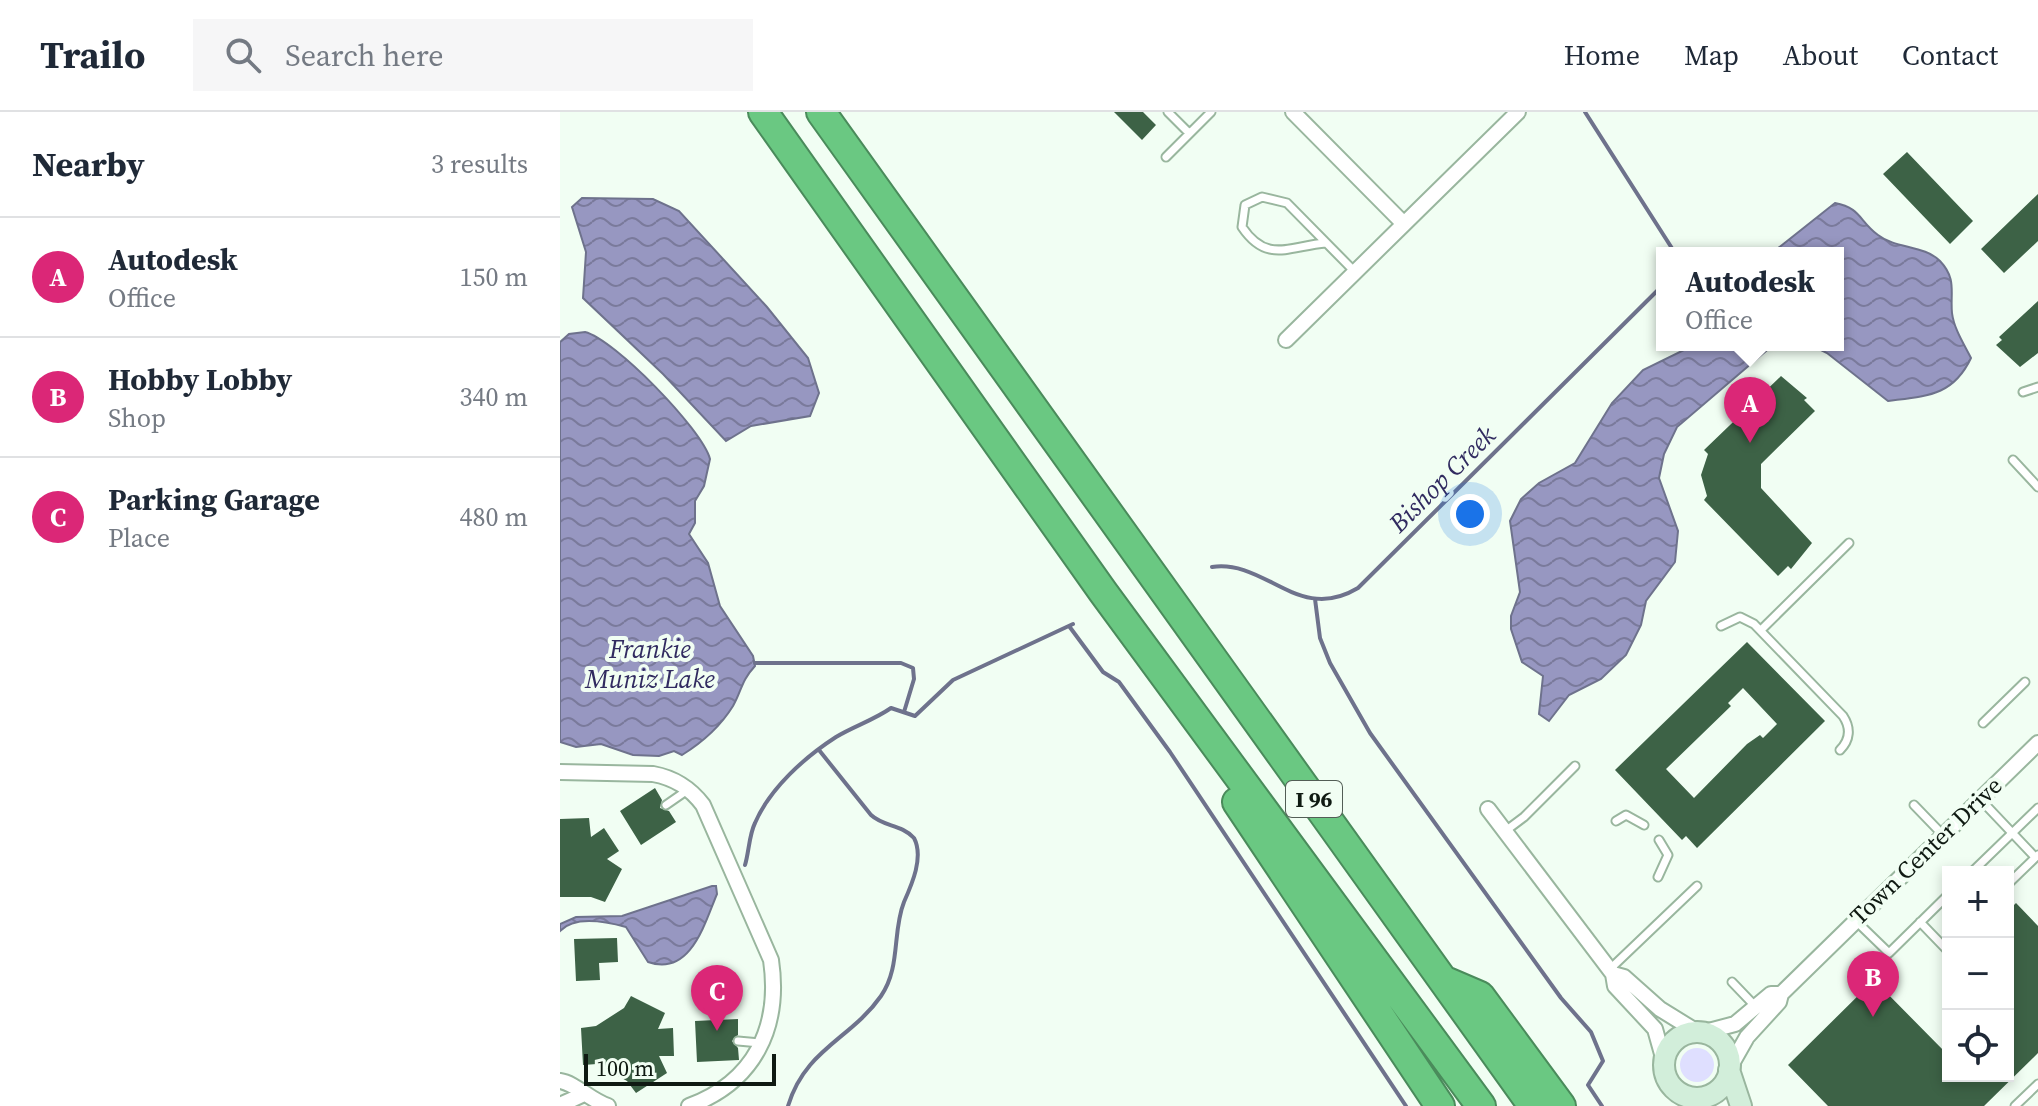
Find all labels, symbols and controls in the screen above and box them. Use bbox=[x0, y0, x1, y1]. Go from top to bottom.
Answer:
search box bbox=[193, 19, 753, 91]
text: Trailo bbox=[40, 29, 145, 81]
icon: search bbox=[221, 33, 265, 77]
text: Search here bbox=[285, 35, 444, 76]
text: Home bbox=[1564, 36, 1640, 74]
text: Map bbox=[1684, 36, 1739, 74]
text: About bbox=[1783, 36, 1858, 74]
text: Contact bbox=[1902, 36, 1998, 74]
text: Nearby bbox=[32, 141, 145, 187]
text: 3 results bbox=[431, 146, 528, 182]
text: Autodesk bbox=[108, 239, 238, 280]
popup bbox=[1656, 247, 1844, 351]
text: A bbox=[49, 259, 67, 295]
text: 150 m bbox=[460, 259, 528, 295]
text: Autodesk bbox=[1685, 261, 1815, 302]
text: Office bbox=[108, 280, 176, 316]
text: Office bbox=[1685, 302, 1753, 338]
text: Hobby Lobby bbox=[108, 359, 292, 400]
pin: A bbox=[1724, 377, 1776, 443]
text: B bbox=[50, 379, 66, 415]
text: 340 m bbox=[460, 379, 528, 415]
text: Shop bbox=[108, 400, 166, 436]
water label: Bishop Creek bbox=[1380, 417, 1504, 541]
text: Parking Garage bbox=[108, 479, 320, 520]
your location bbox=[1450, 494, 1490, 534]
text: C bbox=[50, 499, 66, 535]
text: 480 m bbox=[460, 499, 528, 535]
text: Place bbox=[108, 520, 170, 556]
water label: Frankie Muniz Lake bbox=[584, 631, 715, 697]
street label: Town Center Drive bbox=[1842, 769, 2009, 932]
road number: I 96 bbox=[1286, 781, 1342, 817]
map controls bbox=[1942, 866, 2014, 1082]
button: + bbox=[1942, 866, 2014, 938]
button: − bbox=[1942, 938, 2014, 1010]
pin: B bbox=[1847, 951, 1899, 1017]
pin: C bbox=[691, 965, 743, 1031]
button: locate bbox=[1942, 1010, 2014, 1082]
scale bar bbox=[584, 1050, 776, 1086]
text: 100 m bbox=[596, 1053, 654, 1083]

